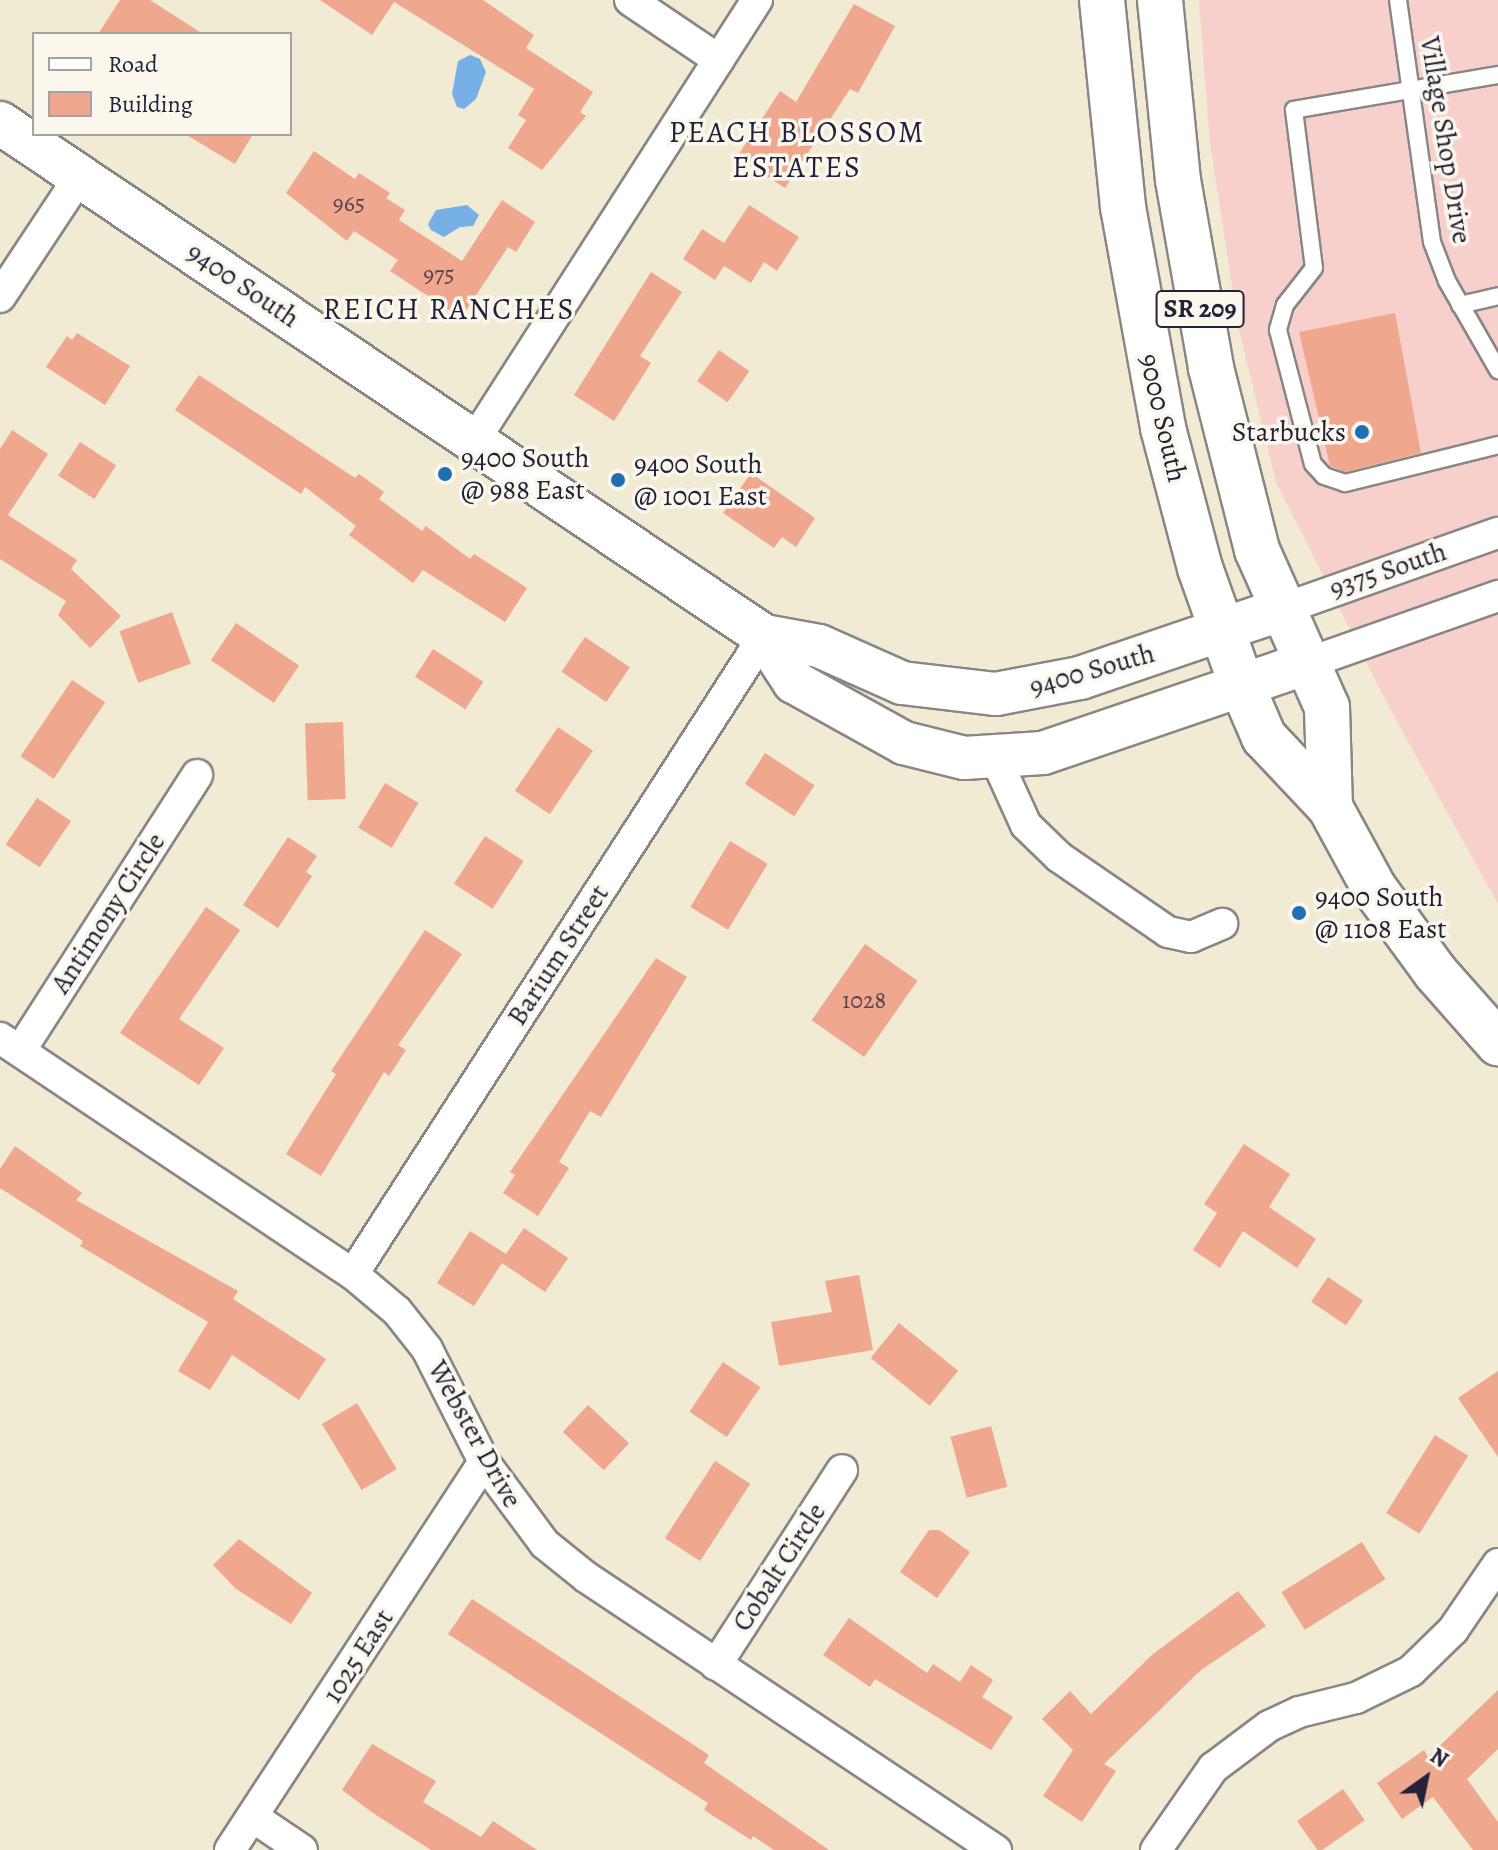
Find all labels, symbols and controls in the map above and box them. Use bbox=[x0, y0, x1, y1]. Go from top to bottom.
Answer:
legend bbox=[32, 32, 292, 136]
street label: Village Shop Drive bbox=[1413, 34, 1479, 246]
text: Road bbox=[108, 48, 158, 80]
text: Building bbox=[108, 88, 193, 120]
district label: PEACH BLOSSOM ESTATES bbox=[669, 114, 925, 184]
house number: 965 bbox=[333, 190, 365, 218]
street label: 9400 South bbox=[180, 235, 306, 335]
house number: 975 bbox=[423, 261, 455, 289]
road number: SR 209 bbox=[1154, 287, 1246, 331]
district label: REICH RANCHES bbox=[323, 291, 575, 327]
street label: 9000 South bbox=[1132, 351, 1194, 485]
place label: Starbucks bbox=[1232, 415, 1346, 449]
marker: Starbucks bbox=[1353, 423, 1371, 441]
place label: 9400 South @ 988 East bbox=[461, 441, 589, 507]
place label: 9400 South @ 1001 East bbox=[634, 447, 767, 513]
marker: 9400 South @ 988 East bbox=[436, 465, 454, 483]
marker: 9400 South @ 1001 East bbox=[609, 471, 627, 489]
street label: 9375 South bbox=[1325, 534, 1451, 606]
street label: 9400 South bbox=[1026, 636, 1158, 704]
street label: Antimony Circle bbox=[44, 826, 172, 1000]
street label: Barium Street bbox=[500, 878, 616, 1032]
place label: 9400 South @ 1108 East bbox=[1315, 880, 1447, 946]
marker: 9400 South @ 1108 East bbox=[1290, 904, 1308, 922]
house number: 1028 bbox=[842, 987, 886, 1015]
street label: Webster Drive bbox=[421, 1355, 529, 1513]
street label: Cobalt Circle bbox=[725, 1496, 833, 1638]
street label: 1025 East bbox=[315, 1603, 401, 1709]
north arrow bbox=[1386, 1738, 1466, 1818]
text: N bbox=[1424, 1741, 1454, 1775]

